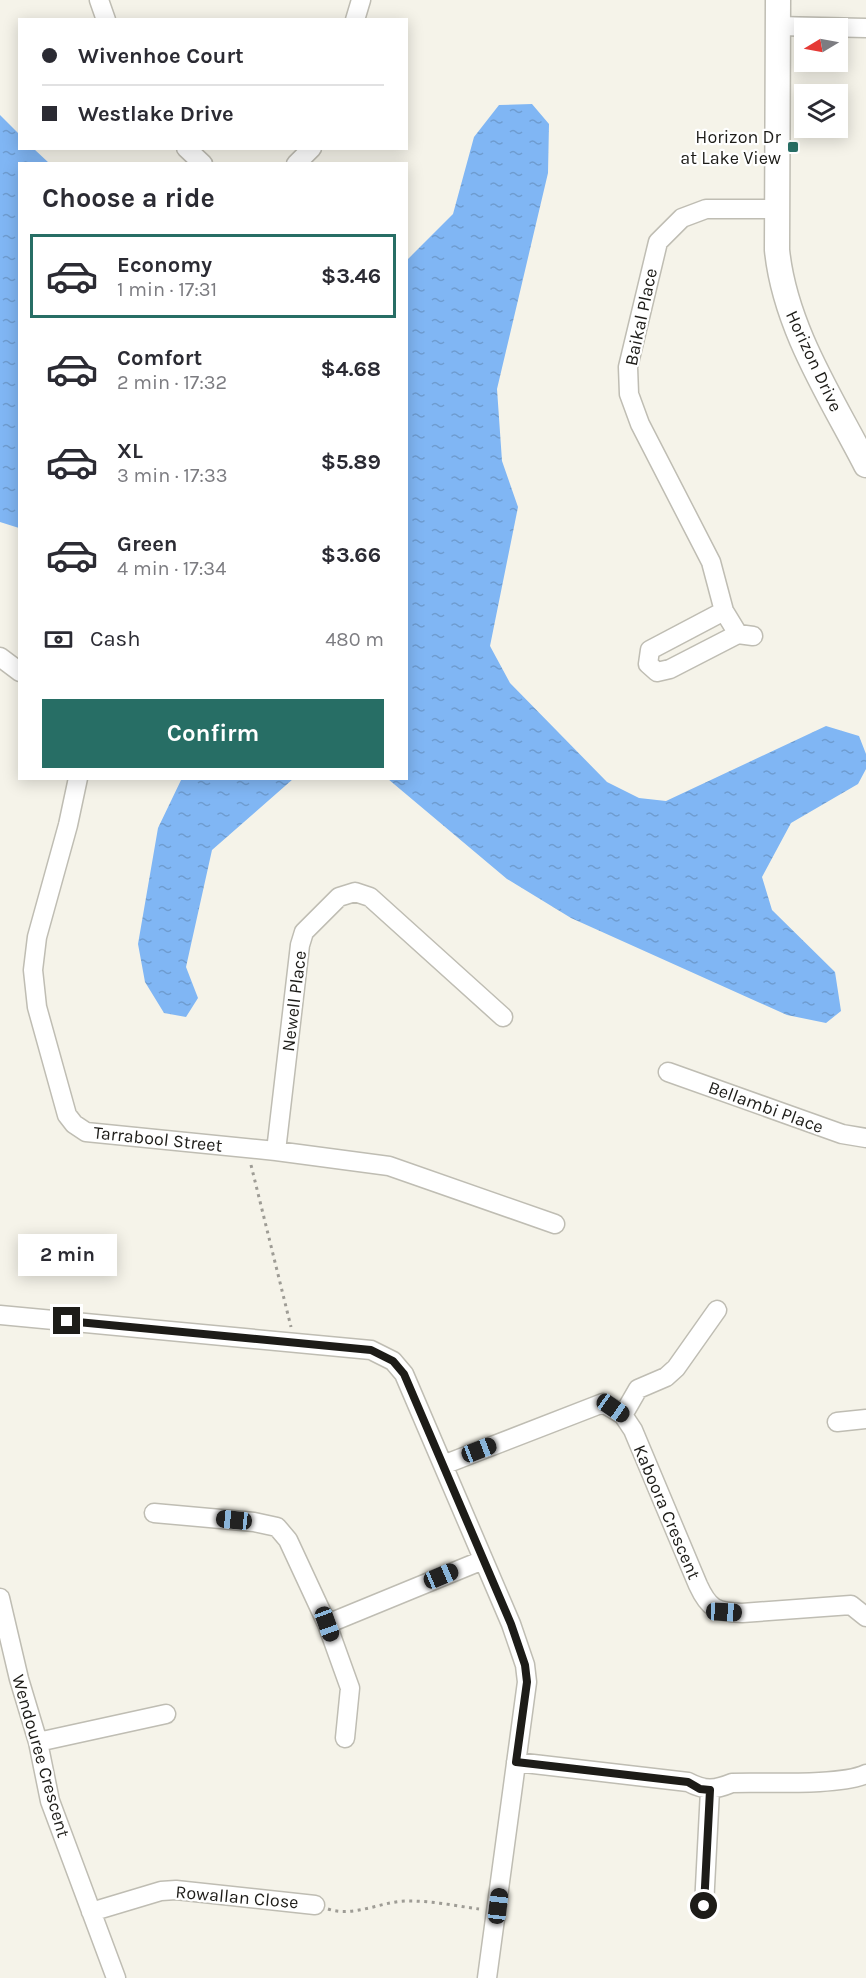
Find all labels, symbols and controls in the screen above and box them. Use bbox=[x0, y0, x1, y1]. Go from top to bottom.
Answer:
north arrow bbox=[794, 18, 848, 72]
map controls bbox=[794, 18, 848, 138]
text: Wivenhoe Court bbox=[78, 43, 244, 69]
button: layers bbox=[794, 84, 848, 138]
text: Westlake Drive bbox=[78, 101, 234, 127]
place label: Horizon Dr at Lake View bbox=[680, 126, 781, 169]
marker: Horizon Dr at Lake View bbox=[786, 140, 800, 154]
text: Choose a ride bbox=[42, 182, 215, 214]
icon: car bbox=[45, 249, 99, 303]
text: Economy bbox=[117, 252, 212, 278]
text: $3.46 bbox=[321, 263, 381, 289]
street label: Baikal Place bbox=[620, 266, 662, 368]
text: 1 min · 17:31 bbox=[117, 278, 217, 301]
street label: Horizon Drive bbox=[781, 307, 847, 415]
icon: car bbox=[45, 342, 99, 396]
text: Comfort bbox=[117, 345, 202, 371]
text: $4.68 bbox=[320, 356, 381, 382]
text: 2 min · 17:32 bbox=[117, 371, 227, 394]
icon: car bbox=[45, 435, 99, 489]
text: XL bbox=[117, 438, 143, 464]
text: $5.89 bbox=[321, 449, 381, 475]
text: 3 min · 17:33 bbox=[117, 464, 228, 487]
icon: car bbox=[45, 528, 99, 582]
text: Green bbox=[117, 531, 178, 557]
text: $3.66 bbox=[321, 542, 381, 568]
text: 4 min · 17:34 bbox=[117, 557, 226, 580]
icon: cash bbox=[42, 623, 75, 656]
text: Cash bbox=[90, 626, 140, 652]
text: 480 m bbox=[325, 628, 384, 651]
button: Confirm bbox=[42, 699, 384, 768]
street label: Newell Place bbox=[277, 949, 311, 1053]
street label: Bellambi Place bbox=[705, 1076, 827, 1138]
street label: Tarrabool Street bbox=[93, 1121, 224, 1157]
callout: 2 min bbox=[17, 1234, 116, 1276]
text: 2 min bbox=[40, 1243, 95, 1266]
route end bbox=[53, 1307, 80, 1334]
car bbox=[593, 1390, 633, 1426]
car bbox=[459, 1435, 499, 1465]
street label: Kaboora Crescent bbox=[629, 1441, 705, 1583]
car bbox=[215, 1509, 253, 1531]
car bbox=[421, 1561, 461, 1591]
car bbox=[706, 1602, 742, 1622]
car bbox=[312, 1604, 342, 1644]
street label: Wendouree Crescent bbox=[7, 1672, 75, 1840]
street label: Rowallan Close bbox=[174, 1881, 300, 1913]
car bbox=[487, 1887, 509, 1925]
route start bbox=[690, 1892, 717, 1919]

